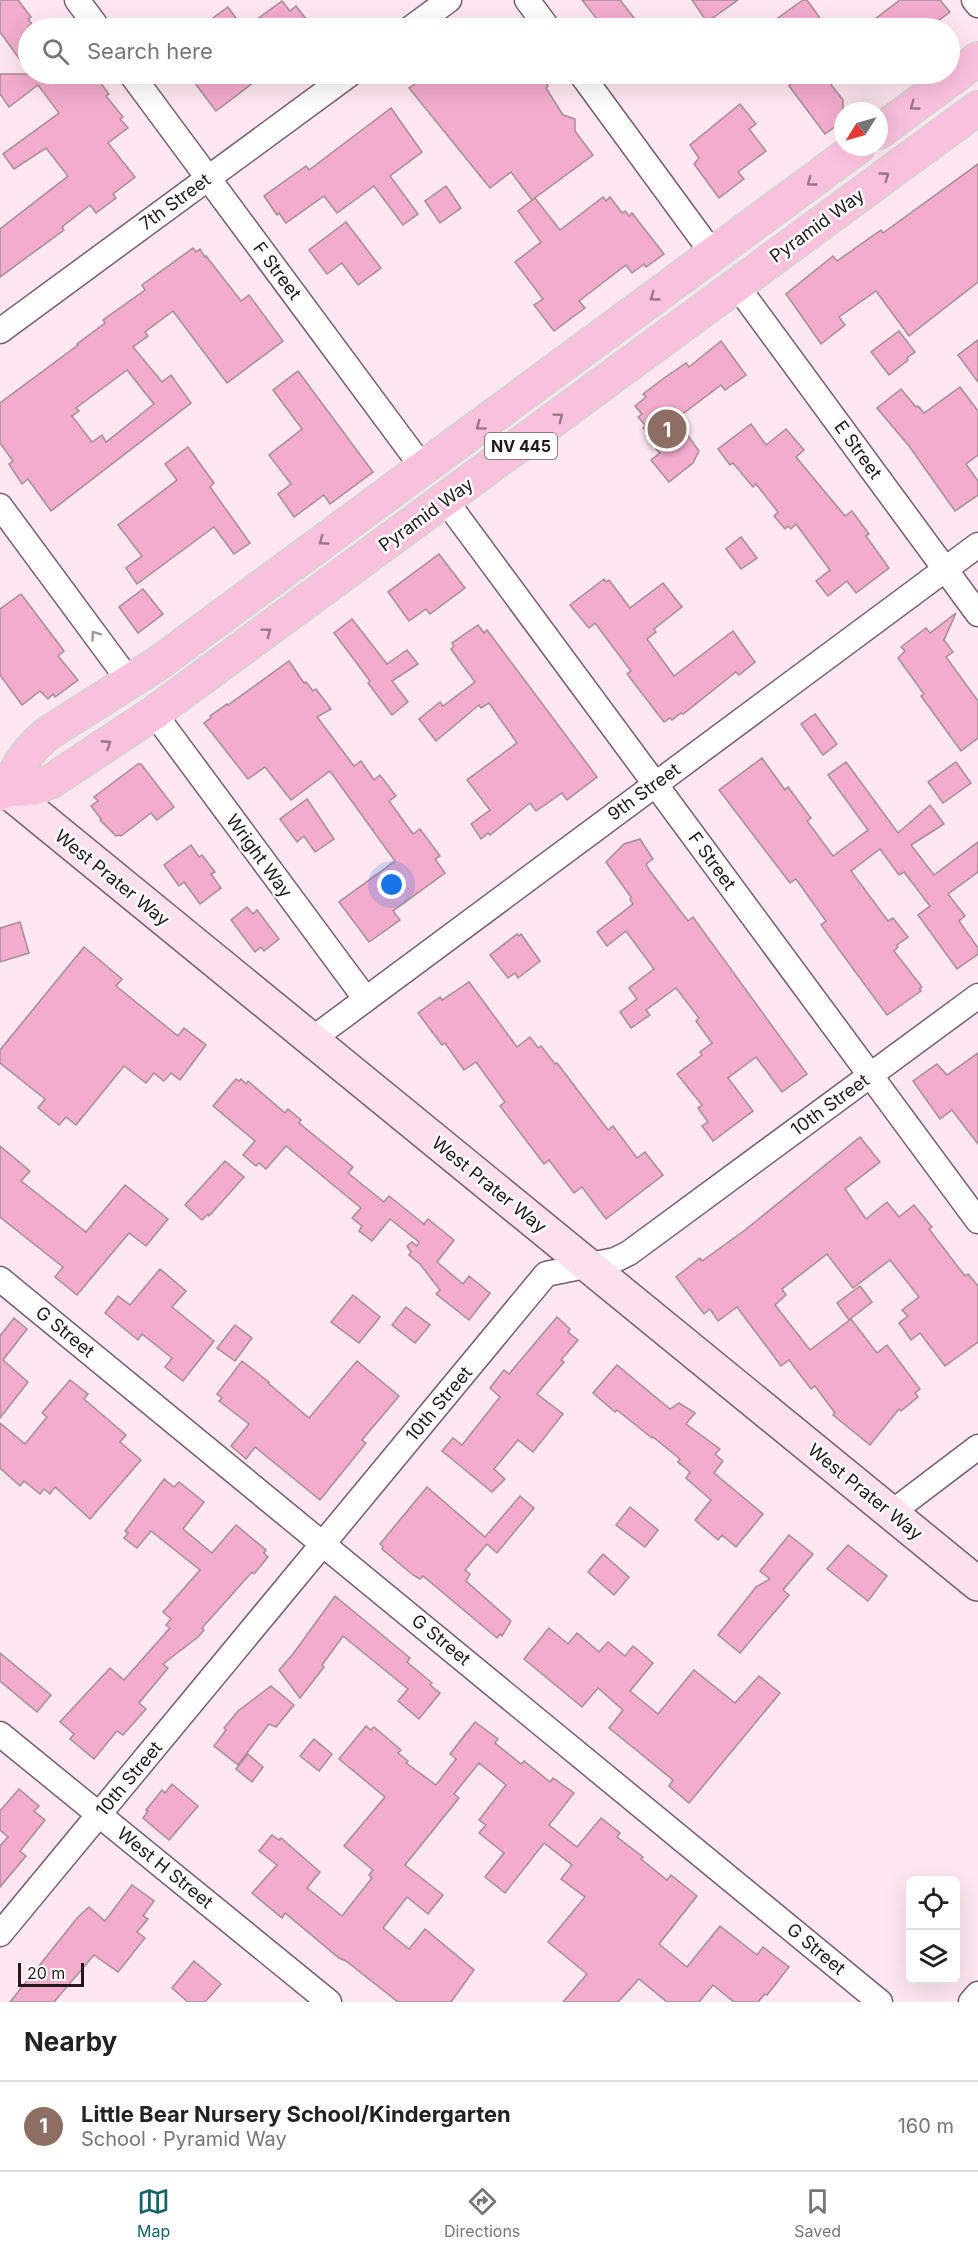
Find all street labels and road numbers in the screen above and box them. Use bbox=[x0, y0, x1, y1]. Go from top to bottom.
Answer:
street label: 7th Street bbox=[135, 169, 214, 234]
street label: Pyramid Way bbox=[765, 184, 868, 267]
street label: F Street bbox=[249, 238, 306, 304]
street label: E Street bbox=[830, 417, 887, 483]
road number: NV 445 bbox=[485, 433, 557, 459]
street label: Pyramid Way bbox=[374, 473, 477, 556]
street label: 9th Street bbox=[604, 758, 684, 825]
street label: Wright Way bbox=[222, 810, 297, 902]
street label: West Prater Way bbox=[51, 825, 174, 930]
street label: F Street bbox=[684, 828, 741, 894]
street label: 10th Street bbox=[787, 1069, 873, 1140]
street label: West Prater Way bbox=[428, 1132, 551, 1237]
street label: G Street bbox=[32, 1302, 99, 1362]
street label: 10th Street bbox=[401, 1362, 476, 1445]
street label: West Prater Way bbox=[804, 1439, 927, 1544]
street label: G Street bbox=[408, 1610, 475, 1670]
street label: 10th Street bbox=[91, 1737, 166, 1820]
street label: West H Street bbox=[113, 1823, 217, 1913]
street label: G Street bbox=[783, 1918, 850, 1979]

